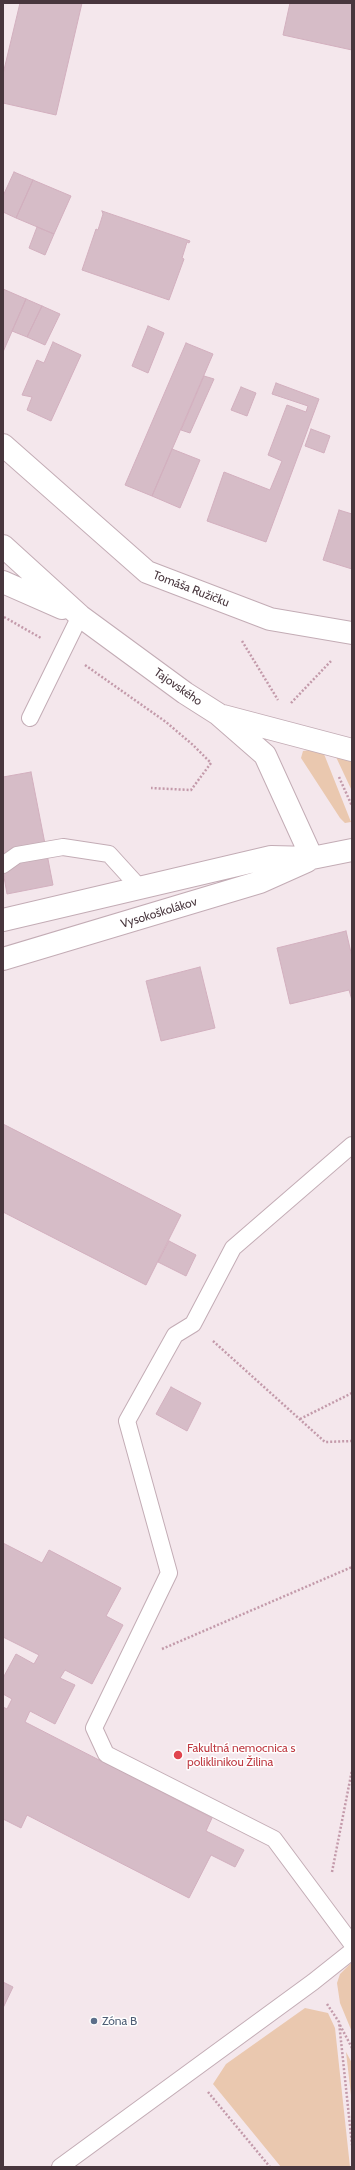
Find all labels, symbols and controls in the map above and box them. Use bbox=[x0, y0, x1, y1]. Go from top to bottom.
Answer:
street label: Tomáša Ružičku bbox=[151, 568, 231, 610]
street label: Tajovského bbox=[151, 665, 205, 709]
street label: Vysokoškolákov bbox=[119, 895, 199, 931]
place label: Fakultná nemocnica s poliklinikou Žilina bbox=[187, 1741, 296, 1769]
marker: Fakultná nemocnica s poliklinikou Žilina bbox=[172, 1749, 184, 1761]
place label: Zóna B bbox=[102, 2014, 137, 2028]
marker: Zóna B bbox=[89, 2016, 99, 2026]

